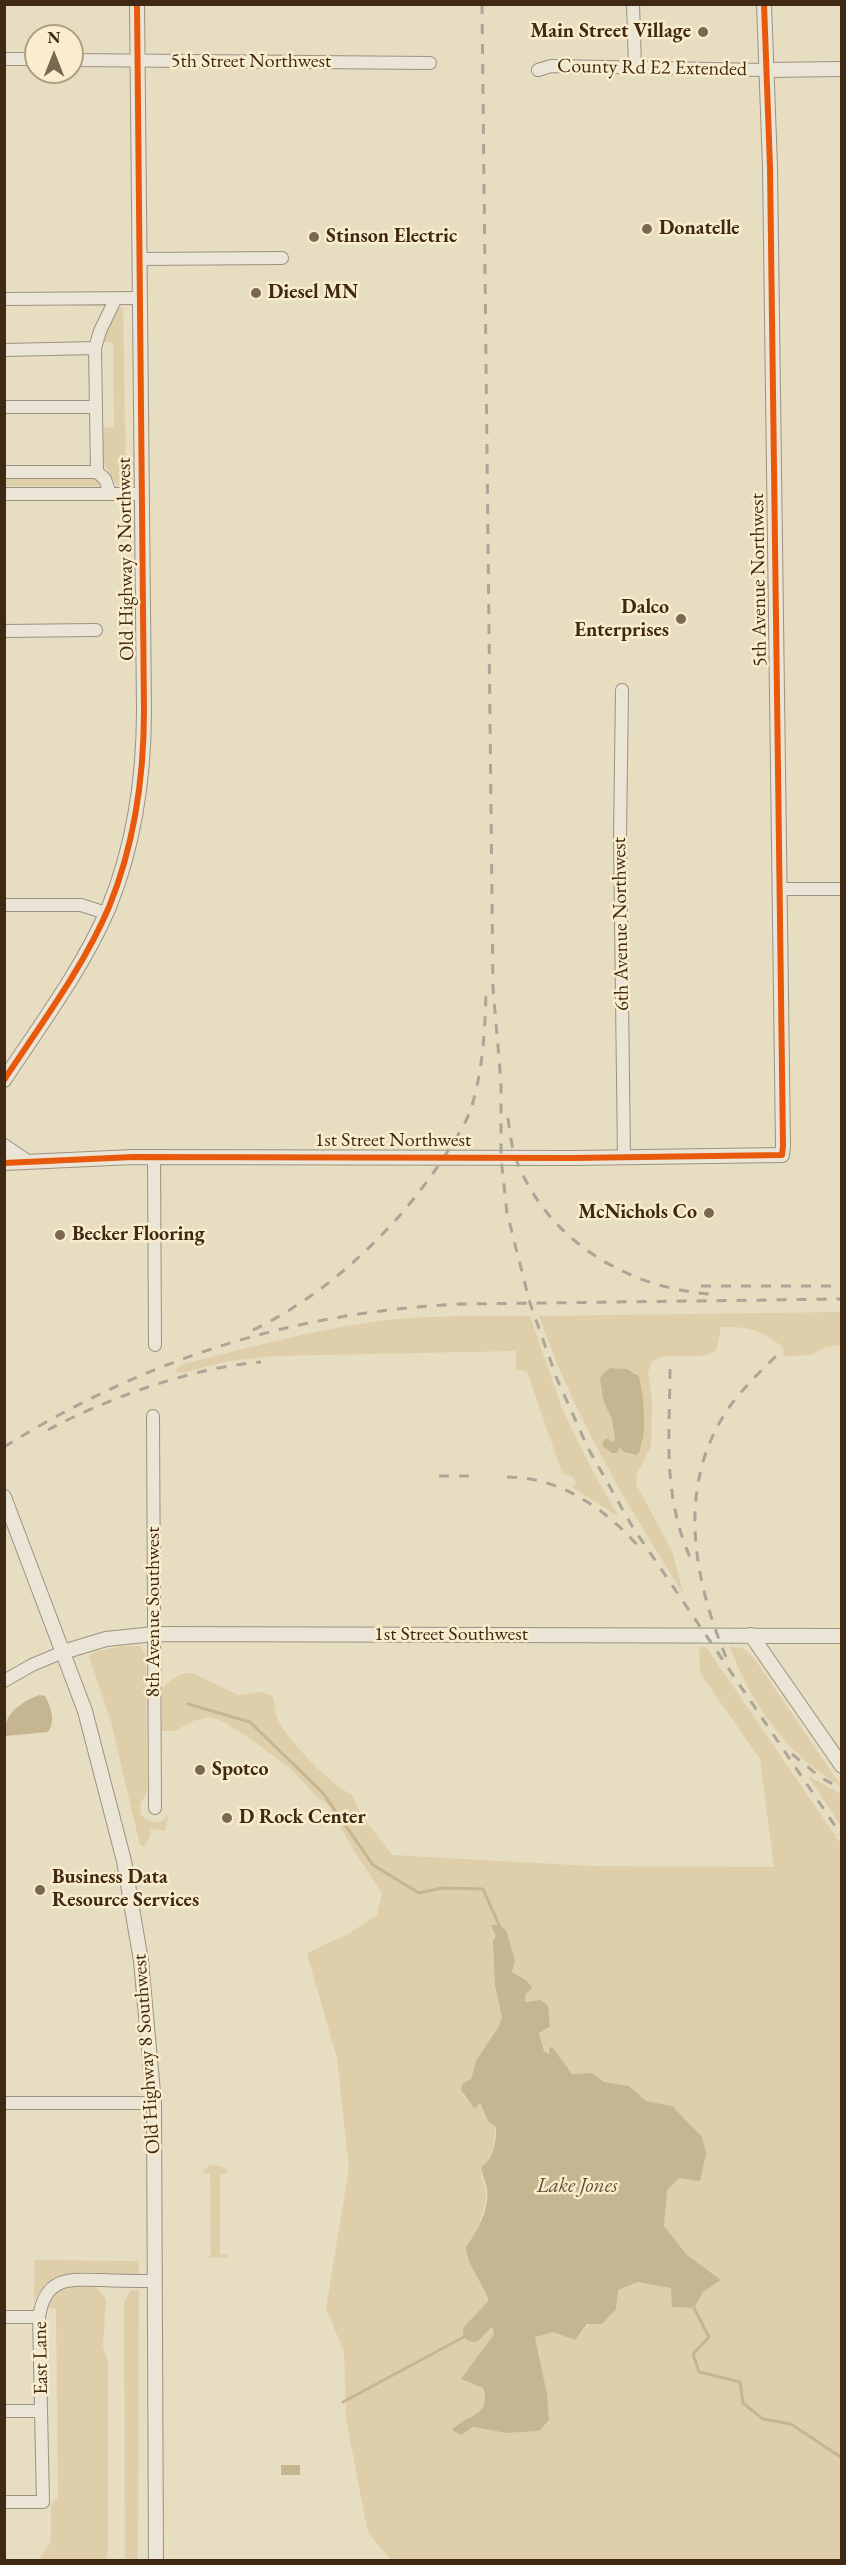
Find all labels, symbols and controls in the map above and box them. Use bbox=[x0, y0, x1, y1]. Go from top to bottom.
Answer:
place label: Main Street Village bbox=[530, 20, 691, 44]
north arrow bbox=[24, 24, 84, 84]
marker: Main Street Village bbox=[696, 25, 710, 39]
text: N bbox=[48, 27, 60, 48]
street label: 5th Street Northwest bbox=[171, 50, 331, 74]
street label: County Rd E2 Extended bbox=[557, 54, 747, 82]
place label: Donatelle bbox=[659, 217, 740, 241]
marker: Donatelle bbox=[640, 222, 654, 236]
place label: Stinson Electric bbox=[326, 225, 457, 249]
marker: Stinson Electric bbox=[307, 230, 321, 244]
place label: Diesel MN bbox=[268, 281, 358, 305]
marker: Diesel MN bbox=[249, 286, 263, 300]
street label: Old Highway 8 Northwest bbox=[112, 457, 140, 661]
street label: 5th Avenue Northwest bbox=[745, 493, 773, 667]
place label: Dalco Enterprises bbox=[574, 596, 669, 643]
marker: Dalco Enterprises bbox=[674, 612, 688, 626]
street label: 6th Avenue Northwest bbox=[607, 837, 635, 1011]
street label: 1st Street Northwest bbox=[315, 1129, 471, 1153]
place label: McNichols Co bbox=[578, 1201, 697, 1225]
marker: McNichols Co bbox=[702, 1206, 716, 1220]
place label: Becker Flooring bbox=[72, 1223, 205, 1247]
marker: Becker Flooring bbox=[53, 1228, 67, 1242]
street label: 8th Avenue Southwest bbox=[142, 1526, 166, 1698]
street label: 1st Street Southwest bbox=[374, 1623, 528, 1647]
place label: Spotco bbox=[212, 1758, 269, 1782]
marker: Spotco bbox=[193, 1763, 207, 1777]
place label: D Rock Center bbox=[239, 1806, 366, 1830]
marker: D Rock Center bbox=[220, 1811, 234, 1825]
place label: Business Data Resource Services bbox=[52, 1866, 199, 1913]
marker: Business Data Resource Services bbox=[33, 1883, 47, 1897]
street label: Old Highway 8 Southwest bbox=[128, 1953, 166, 2155]
water label: Lake Jones bbox=[536, 2173, 618, 2199]
street label: East Lane bbox=[28, 2321, 54, 2395]

